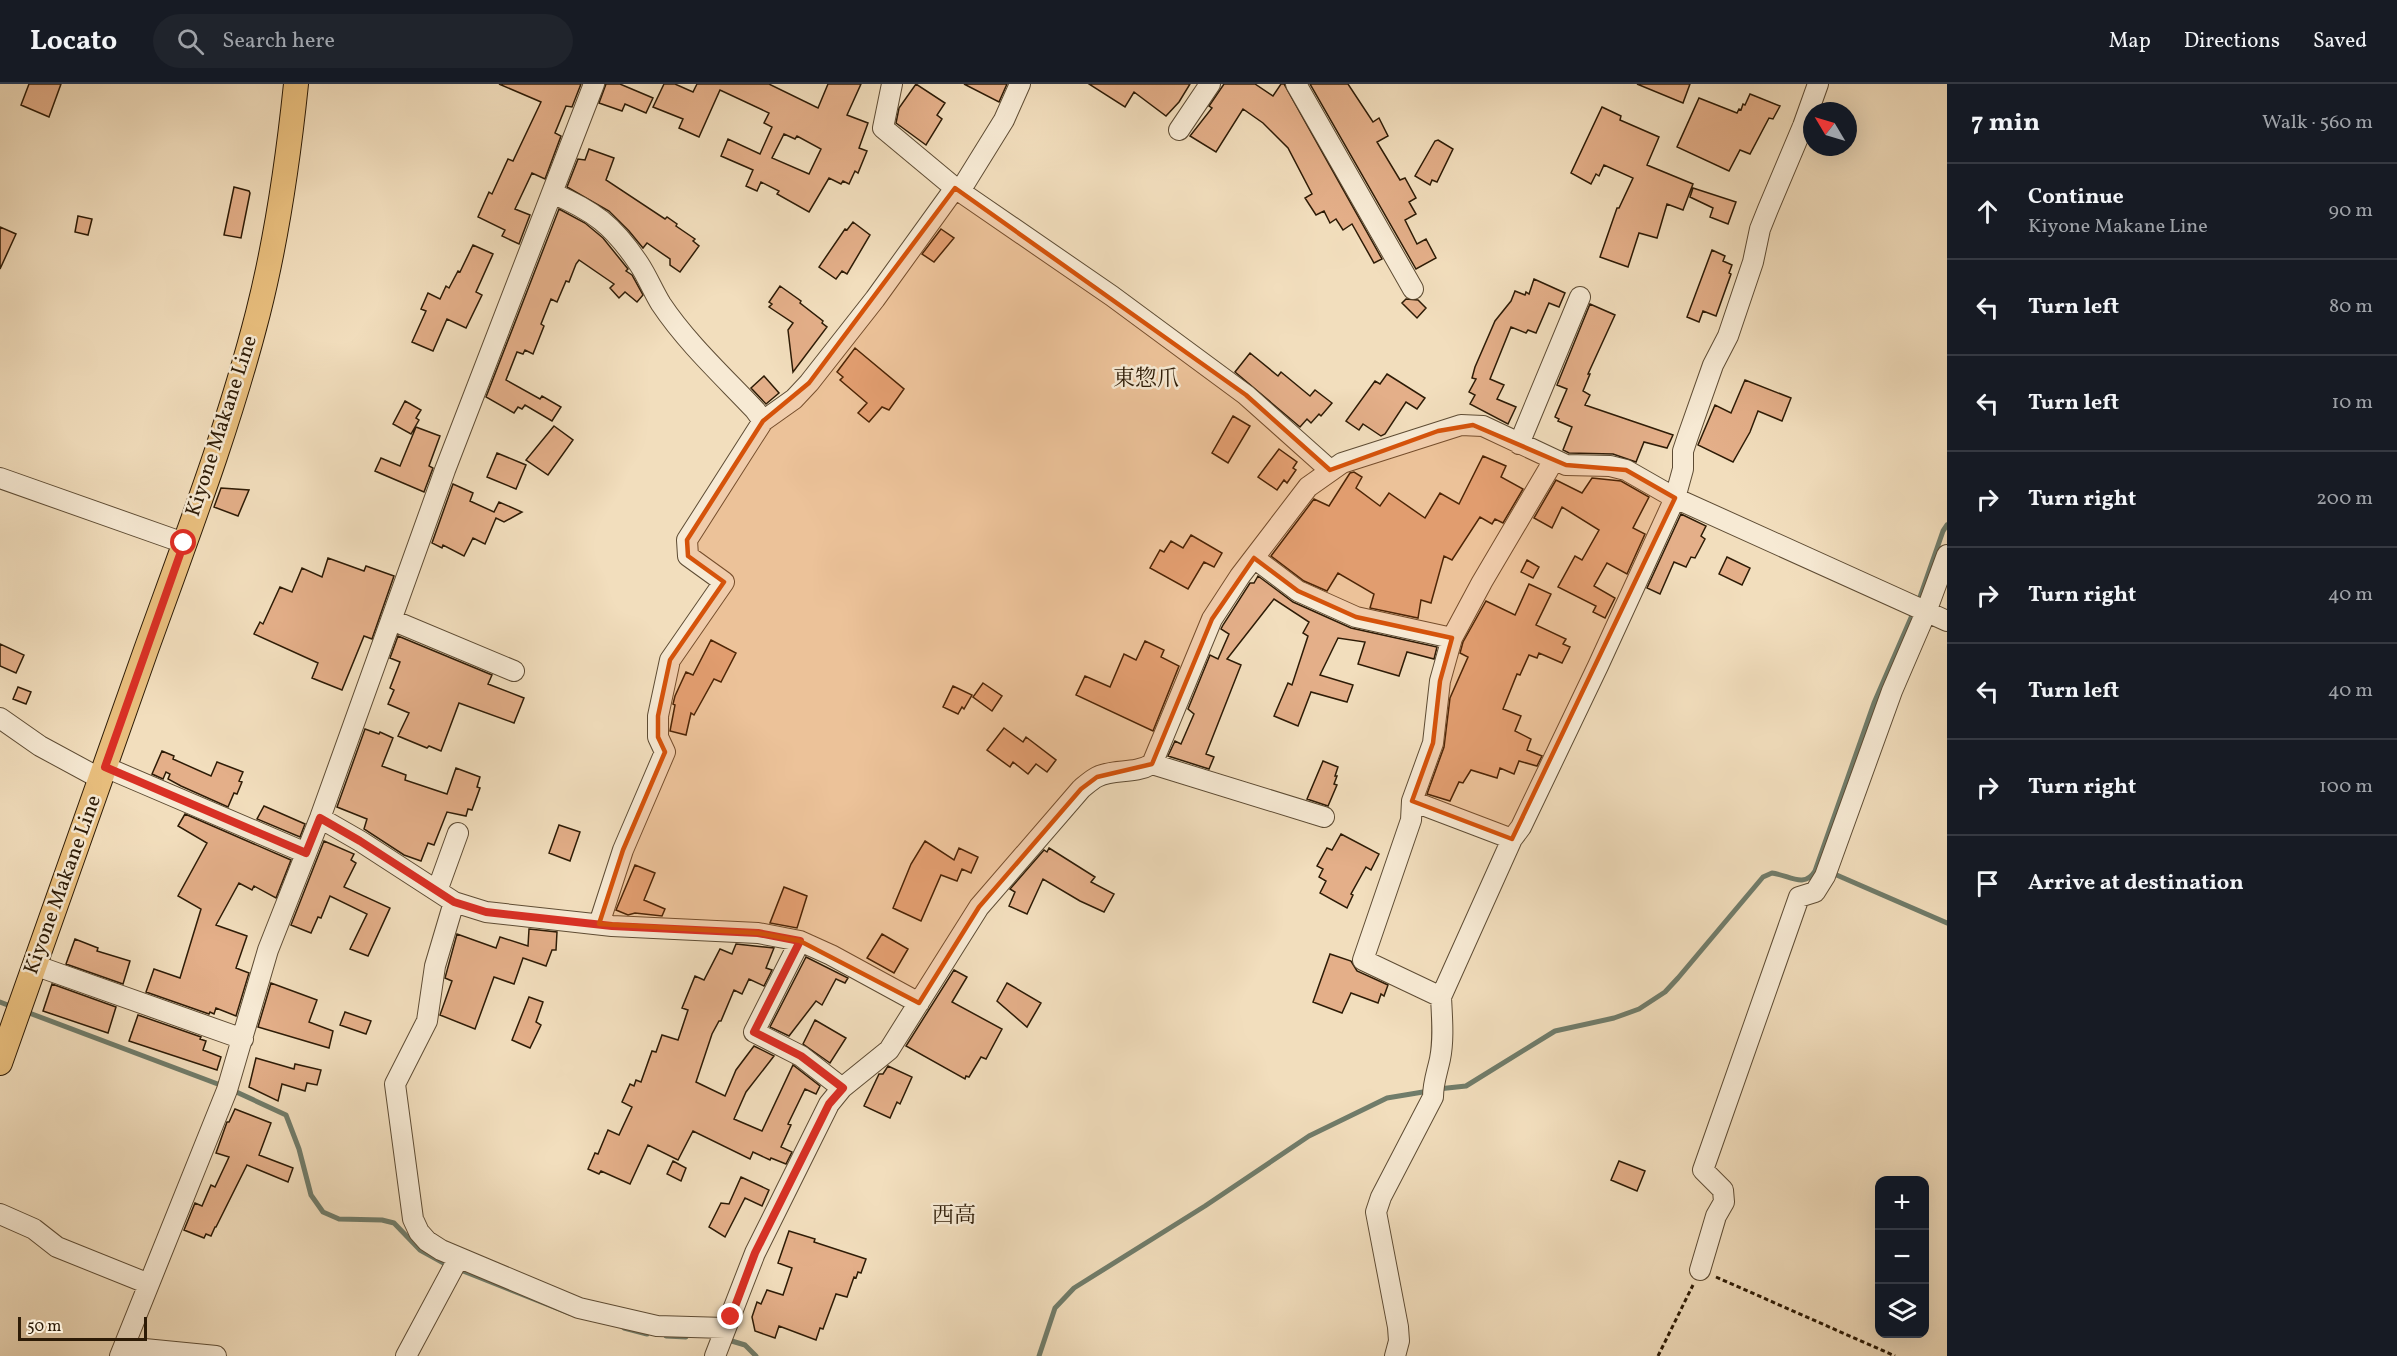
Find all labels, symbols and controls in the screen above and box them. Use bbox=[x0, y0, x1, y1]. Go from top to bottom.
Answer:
search box bbox=[153, 14, 573, 68]
text: Locato bbox=[30, 22, 117, 61]
icon: search bbox=[174, 25, 207, 58]
text: Search here bbox=[222, 26, 335, 57]
text: Map bbox=[2109, 27, 2151, 56]
text: Directions bbox=[2184, 27, 2280, 56]
text: Saved bbox=[2313, 27, 2367, 56]
north arrow bbox=[1803, 102, 1857, 156]
text: 7 min bbox=[1971, 105, 2040, 141]
text: Walk · 560 m bbox=[2262, 109, 2373, 137]
text: Continue bbox=[2028, 182, 2124, 213]
icon: ahead bbox=[1971, 195, 2004, 228]
text: 90 m bbox=[2329, 197, 2373, 225]
text: Kiyone Makane Line bbox=[2028, 213, 2208, 241]
icon: left bbox=[1971, 291, 2004, 324]
text: Turn left bbox=[2028, 292, 2119, 323]
text: 80 m bbox=[2329, 293, 2373, 321]
street label: Kiyone Makane Line bbox=[179, 332, 265, 520]
district label: 東惣爪 bbox=[1113, 364, 1179, 395]
icon: left bbox=[1971, 387, 2004, 420]
text: Turn left bbox=[2028, 388, 2119, 419]
text: 10 m bbox=[2332, 389, 2373, 417]
icon: right bbox=[1971, 483, 2004, 516]
text: Turn right bbox=[2028, 484, 2136, 515]
text: 200 m bbox=[2316, 485, 2373, 513]
route start bbox=[170, 529, 196, 555]
icon: right bbox=[1971, 579, 2004, 612]
text: Turn right bbox=[2028, 580, 2136, 611]
text: 40 m bbox=[2328, 581, 2373, 609]
icon: left bbox=[1971, 675, 2004, 708]
text: Turn left bbox=[2028, 676, 2119, 707]
text: 40 m bbox=[2328, 677, 2373, 705]
icon: right bbox=[1971, 771, 2004, 804]
text: Turn right bbox=[2028, 772, 2136, 803]
text: 100 m bbox=[2319, 773, 2373, 801]
street label: Kiyone Makane Line bbox=[17, 791, 109, 979]
icon: arrive bbox=[1971, 867, 2004, 900]
text: Arrive at destination bbox=[2028, 868, 2244, 899]
map controls bbox=[1875, 1176, 1929, 1338]
button: + bbox=[1875, 1176, 1929, 1230]
district label: 西高 bbox=[932, 1201, 976, 1232]
button: − bbox=[1875, 1230, 1929, 1284]
button: layers bbox=[1875, 1284, 1929, 1338]
route end bbox=[717, 1303, 743, 1329]
scale bar bbox=[18, 1314, 147, 1342]
text: 50 m bbox=[27, 1316, 61, 1338]

